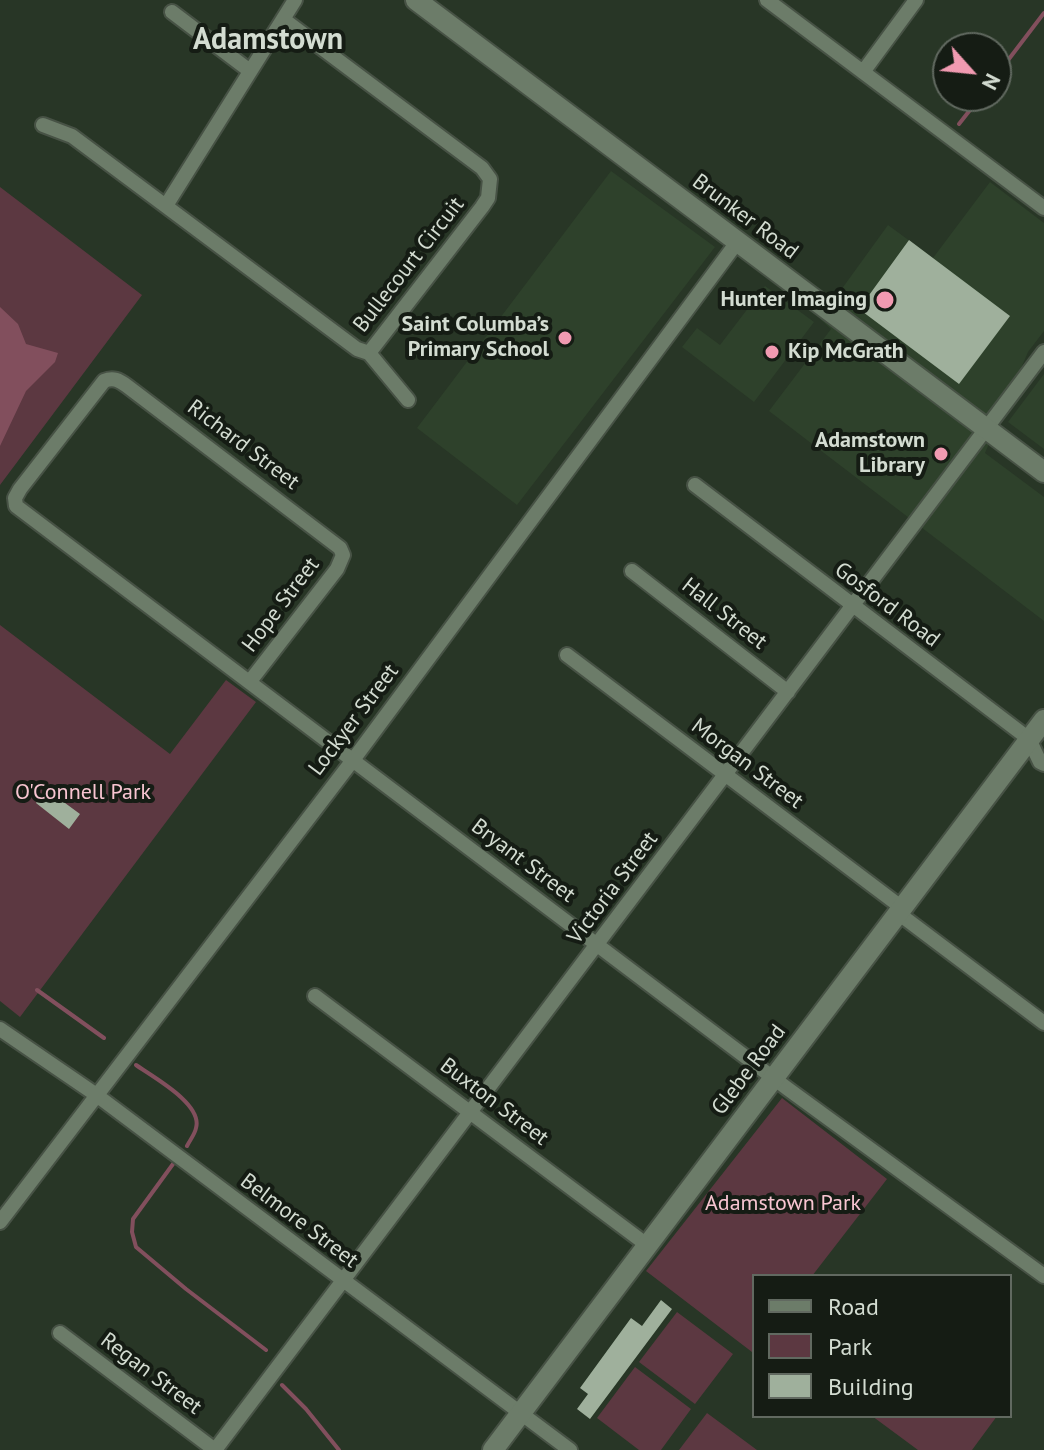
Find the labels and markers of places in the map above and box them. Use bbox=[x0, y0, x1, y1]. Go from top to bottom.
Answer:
place label: Hunter Imaging bbox=[720, 287, 867, 313]
marker: Hunter Imaging bbox=[874, 289, 896, 311]
place label: Saint Columba’s Primary School bbox=[402, 312, 549, 364]
marker: Saint Columba’s Primary School bbox=[556, 329, 574, 347]
place label: Kip McGrath bbox=[788, 339, 904, 365]
marker: Kip McGrath bbox=[763, 343, 781, 361]
place label: Adamstown Library bbox=[815, 428, 925, 480]
marker: Adamstown Library bbox=[932, 445, 950, 463]

